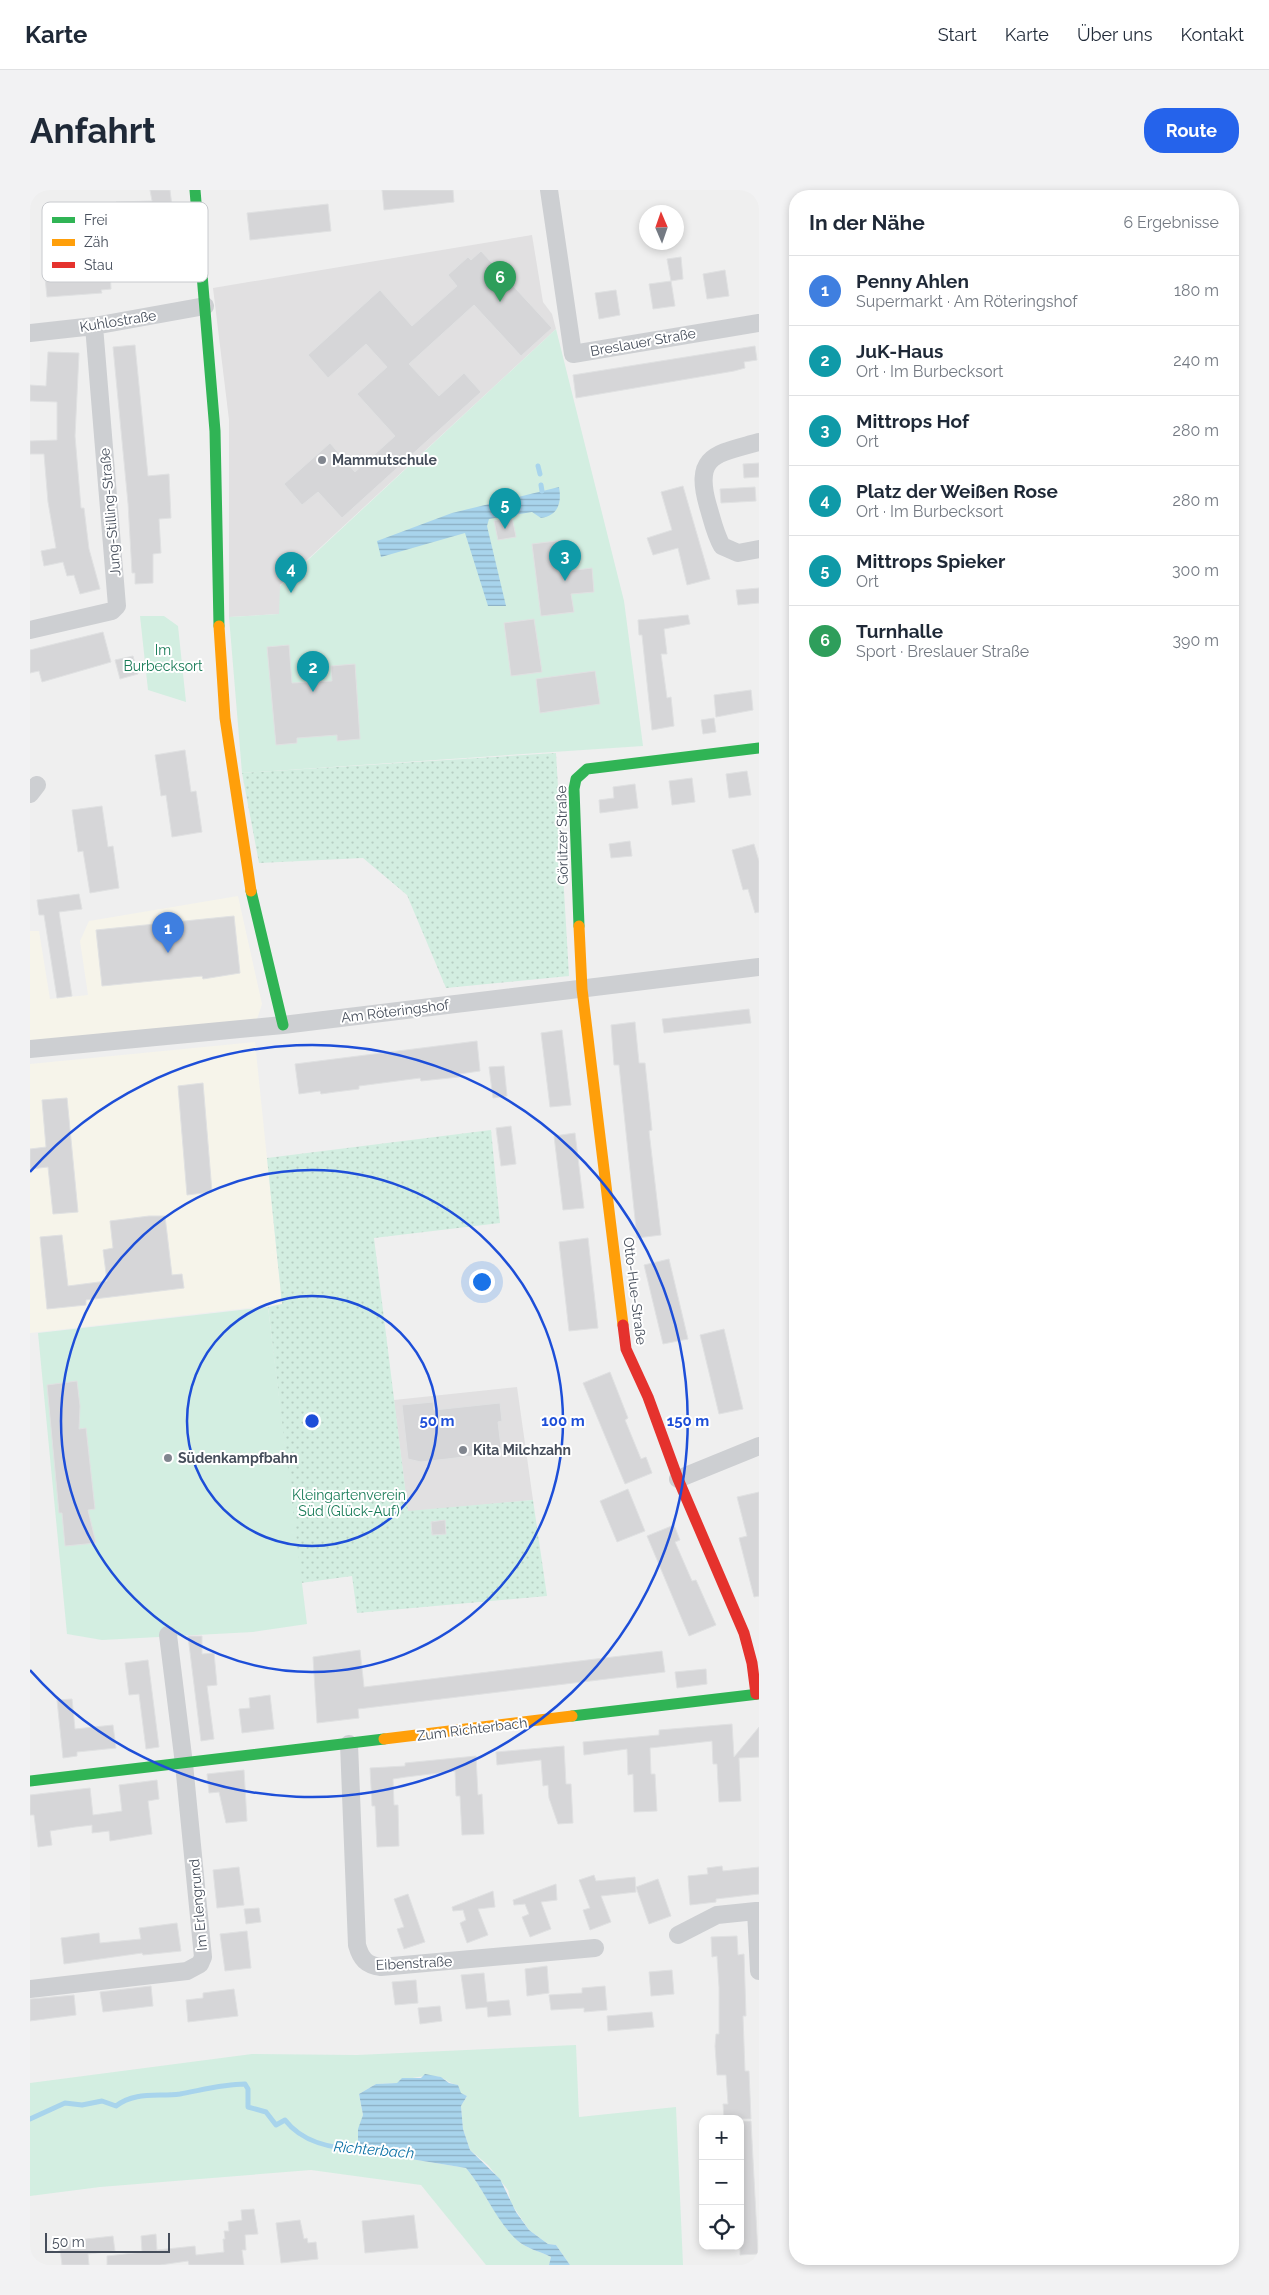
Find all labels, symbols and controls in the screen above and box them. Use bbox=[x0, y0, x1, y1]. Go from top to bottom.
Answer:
text: Karte bbox=[25, 20, 87, 49]
text: Start bbox=[938, 24, 977, 45]
text: Karte bbox=[1005, 24, 1049, 45]
text: Über uns bbox=[1077, 24, 1152, 45]
text: Kontakt bbox=[1180, 24, 1244, 45]
button: Route bbox=[1144, 108, 1239, 153]
text: Anfahrt bbox=[30, 110, 156, 151]
legend bbox=[42, 202, 208, 282]
north arrow bbox=[639, 205, 684, 250]
text: In der Nähe bbox=[809, 210, 925, 235]
text: Frei bbox=[84, 212, 108, 228]
text: 6 Ergebnisse bbox=[1123, 213, 1219, 232]
text: Zäh bbox=[84, 234, 109, 250]
text: Stau bbox=[84, 257, 113, 273]
pin: 6 bbox=[484, 261, 516, 302]
text: Penny Ahlen bbox=[856, 270, 969, 292]
text: 1 bbox=[821, 281, 829, 300]
text: 180 m bbox=[1174, 281, 1219, 300]
text: Supermarkt · Am Röteringshof bbox=[856, 292, 1078, 311]
street label: Kuhlostraße bbox=[79, 307, 157, 335]
street label: Breslauer Straße bbox=[589, 325, 697, 359]
text: JuK-Haus bbox=[856, 340, 943, 362]
text: 2 bbox=[820, 351, 830, 370]
text: 240 m bbox=[1173, 351, 1219, 370]
text: Ort · Im Burbecksort bbox=[856, 362, 1003, 381]
text: Mittrops Hof bbox=[856, 410, 969, 432]
text: 3 bbox=[821, 421, 829, 440]
text: 280 m bbox=[1173, 421, 1219, 440]
text: Ort bbox=[856, 432, 879, 451]
street label: Jung-Stilling-Straße bbox=[96, 447, 124, 577]
place label: Mammutschule bbox=[332, 452, 437, 468]
marker: Mammutschule bbox=[316, 454, 328, 466]
text: Platz der Weißen Rose bbox=[856, 480, 1058, 502]
pin: 5 bbox=[489, 488, 521, 529]
text: 4 bbox=[820, 491, 830, 510]
text: 280 m bbox=[1173, 491, 1219, 510]
text: Ort · Im Burbecksort bbox=[856, 502, 1003, 521]
pin: 3 bbox=[549, 540, 581, 581]
text: Mittrops Spieker bbox=[856, 550, 1005, 572]
pin: 4 bbox=[275, 552, 307, 593]
text: 5 bbox=[821, 561, 829, 580]
text: 300 m bbox=[1172, 561, 1219, 580]
text: Ort bbox=[856, 572, 879, 591]
text: Turnhalle bbox=[856, 620, 943, 642]
text: 6 bbox=[820, 631, 830, 650]
text: 390 m bbox=[1173, 631, 1219, 650]
park label: Im Burbecksort bbox=[123, 642, 203, 674]
text: Sport · Breslauer Straße bbox=[856, 642, 1029, 661]
pin: 2 bbox=[297, 651, 329, 692]
street label: Görlitzer Straße bbox=[553, 785, 571, 885]
pin: 1 bbox=[152, 912, 184, 953]
street label: Am Röteringshof bbox=[340, 996, 451, 1026]
street label: Otto-Hue-Straße bbox=[620, 1236, 650, 1346]
your location bbox=[469, 1269, 495, 1295]
centre of rings bbox=[303, 1412, 321, 1430]
text: 50 m bbox=[419, 1412, 455, 1430]
text: 100 m bbox=[541, 1412, 585, 1430]
text: 150 m bbox=[667, 1412, 709, 1430]
place label: Kita Milchzahn bbox=[473, 1442, 571, 1458]
marker: Kita Milchzahn bbox=[457, 1444, 469, 1456]
place label: Südenkampfbahn bbox=[178, 1450, 298, 1466]
marker: Südenkampfbahn bbox=[162, 1452, 174, 1464]
park label: Kleingartenverein Süd (Glück-Auf) bbox=[292, 1487, 406, 1519]
street label: Zum Richterbach bbox=[416, 1714, 528, 1744]
street label: Im Erlengrund bbox=[186, 1858, 210, 1952]
street label: Eibenstraße bbox=[375, 1953, 453, 1973]
map controls bbox=[699, 2115, 744, 2250]
button: + bbox=[699, 2115, 744, 2160]
water label: Richterbach bbox=[333, 2138, 415, 2162]
button: − bbox=[699, 2160, 744, 2205]
button: locate bbox=[699, 2205, 744, 2250]
scale bar bbox=[45, 2230, 170, 2253]
text: 50 m bbox=[52, 2234, 85, 2250]

